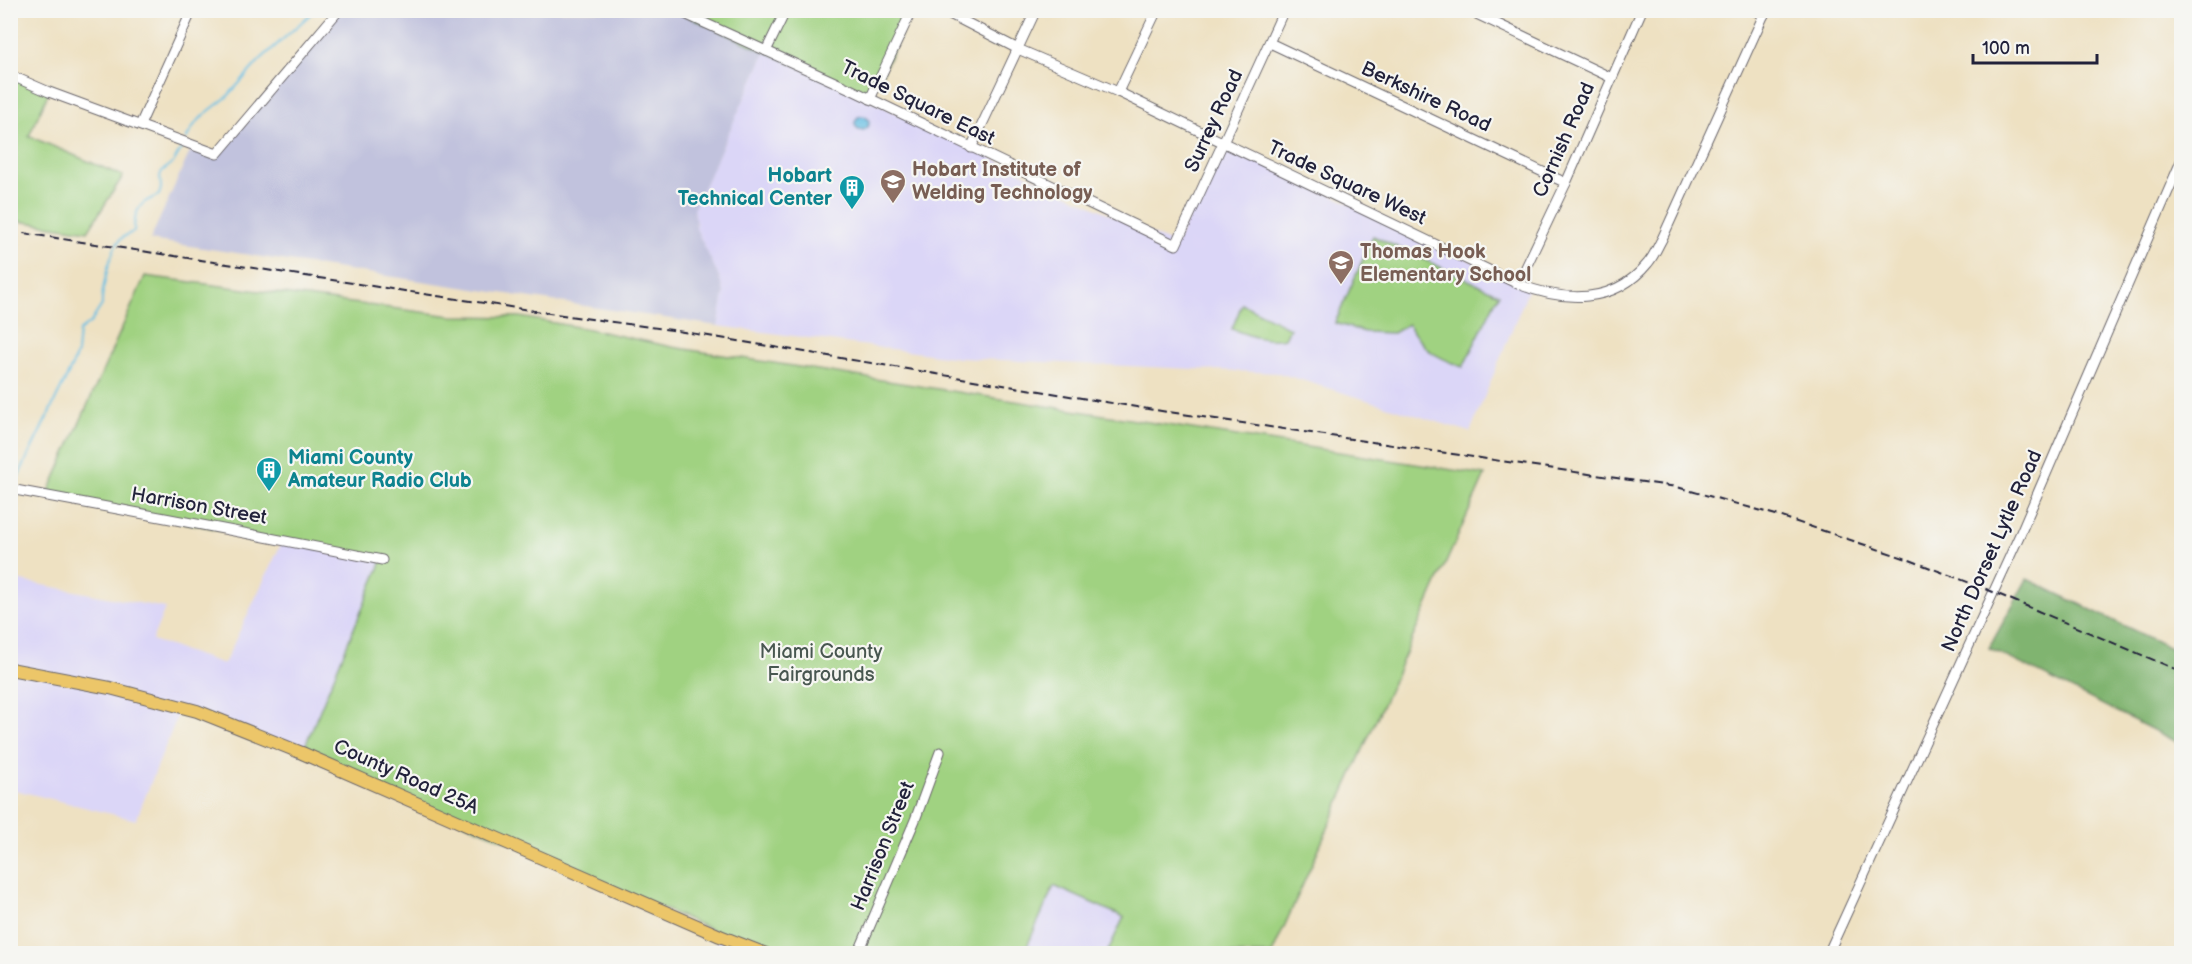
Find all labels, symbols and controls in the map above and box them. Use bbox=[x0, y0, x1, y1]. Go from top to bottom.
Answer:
scale bar bbox=[1973, 27, 2098, 65]
text: 100 m bbox=[1982, 38, 2030, 59]
street label: Trade Square East bbox=[837, 55, 999, 151]
street label: Berkshire Road bbox=[1357, 56, 1495, 138]
street label: Surrey Road bbox=[1180, 66, 1248, 176]
street label: Cornish Road bbox=[1528, 79, 1600, 201]
street label: Trade Square West bbox=[1264, 136, 1430, 230]
place label: Hobart Institute of Welding Technology bbox=[912, 158, 1093, 205]
place label: Hobart Technical Center bbox=[678, 164, 833, 211]
school or university icon: Hobart Institute of Welding Technology bbox=[878, 167, 908, 205]
building icon: Hobart Technical Center bbox=[837, 173, 867, 211]
place label: Thomas Hook Elementary School bbox=[1360, 240, 1531, 287]
school or university icon: Thomas Hook Elementary School bbox=[1326, 248, 1356, 286]
place label: Miami County Amateur Radio Club bbox=[287, 446, 472, 493]
street label: North Dorset Lytle Road bbox=[1937, 446, 2047, 656]
building icon: Miami County Amateur Radio Club bbox=[254, 455, 284, 493]
street label: Harrison Street bbox=[129, 482, 269, 530]
park label: Miami County Fairgrounds bbox=[760, 640, 882, 687]
street label: County Road 25A bbox=[330, 734, 483, 820]
street label: Harrison Street bbox=[846, 778, 920, 914]

